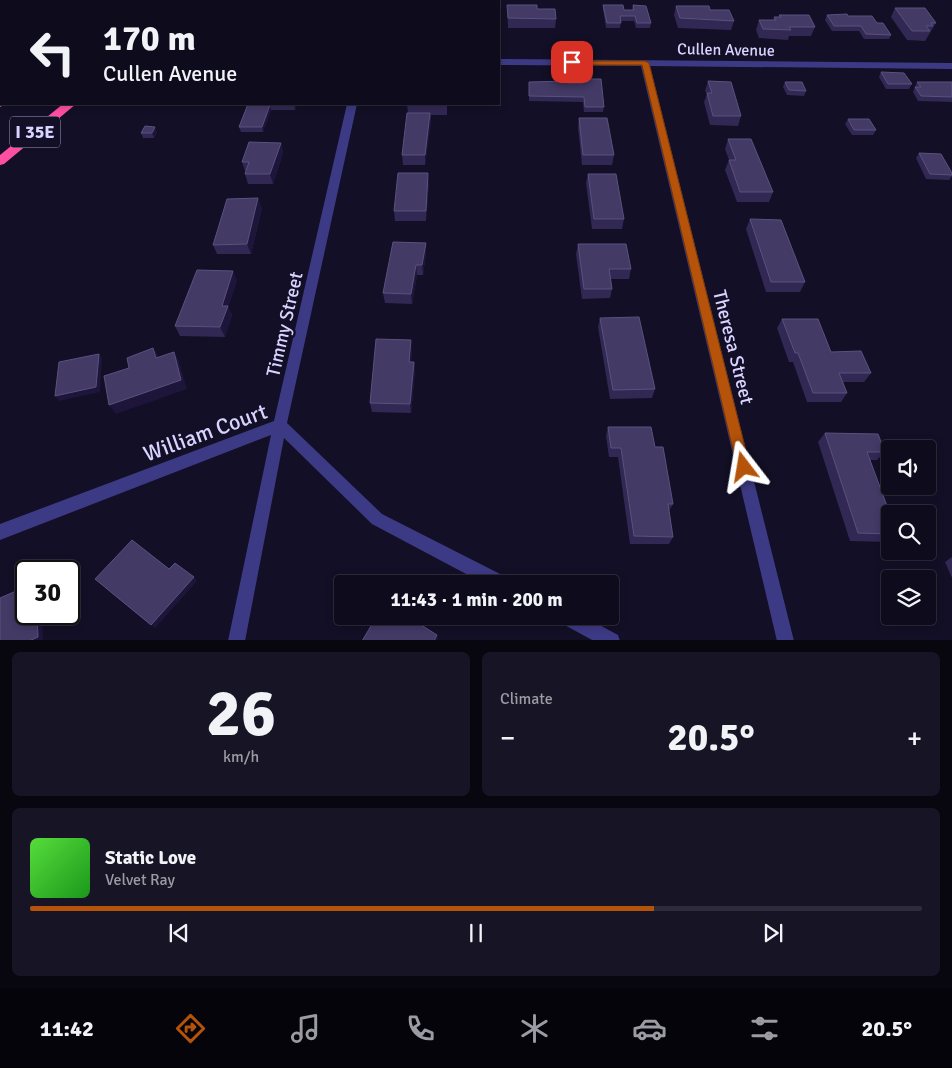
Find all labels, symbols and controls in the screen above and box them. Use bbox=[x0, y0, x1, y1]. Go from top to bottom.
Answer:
text: 170 m bbox=[103, 17, 196, 60]
icon: left bbox=[20, 20, 85, 85]
street label: Cullen Avenue bbox=[677, 39, 775, 61]
pin bbox=[551, 41, 593, 83]
icon: arrive bbox=[558, 48, 586, 76]
text: Cullen Avenue bbox=[103, 60, 237, 87]
road number: I 35E bbox=[10, 116, 60, 148]
street label: Timmy Street bbox=[261, 269, 309, 379]
street label: Theresa Street bbox=[707, 288, 759, 407]
street label: William Court bbox=[140, 398, 271, 467]
position arrow bbox=[717, 440, 769, 492]
map controls bbox=[881, 440, 936, 625]
button: sound bbox=[881, 440, 936, 495]
button: search bbox=[881, 505, 936, 560]
speed limit sign: 30 bbox=[15, 560, 80, 625]
button: layers bbox=[881, 570, 936, 625]
text: 11:43 · 1 min · 200 m bbox=[390, 588, 563, 612]
text: 26 bbox=[206, 674, 276, 754]
text: Climate bbox=[500, 689, 553, 709]
text: 20.5° bbox=[667, 714, 755, 761]
text: − bbox=[500, 721, 515, 755]
text: + bbox=[907, 721, 922, 755]
text: km/h bbox=[223, 747, 259, 767]
text: Static Love bbox=[105, 846, 196, 870]
text: Velvet Ray bbox=[105, 870, 175, 890]
icon: previous bbox=[165, 919, 193, 947]
icon: pause bbox=[462, 919, 490, 947]
icon: next bbox=[759, 919, 787, 947]
icon: directions bbox=[173, 1011, 208, 1046]
icon: music bbox=[288, 1011, 323, 1046]
icon: phone bbox=[403, 1011, 438, 1046]
icon: climate bbox=[517, 1011, 552, 1046]
icon: car bbox=[632, 1011, 667, 1046]
icon: filters bbox=[747, 1011, 782, 1046]
text: 11:42 bbox=[40, 1015, 94, 1042]
text: 20.5° bbox=[861, 1015, 912, 1042]

